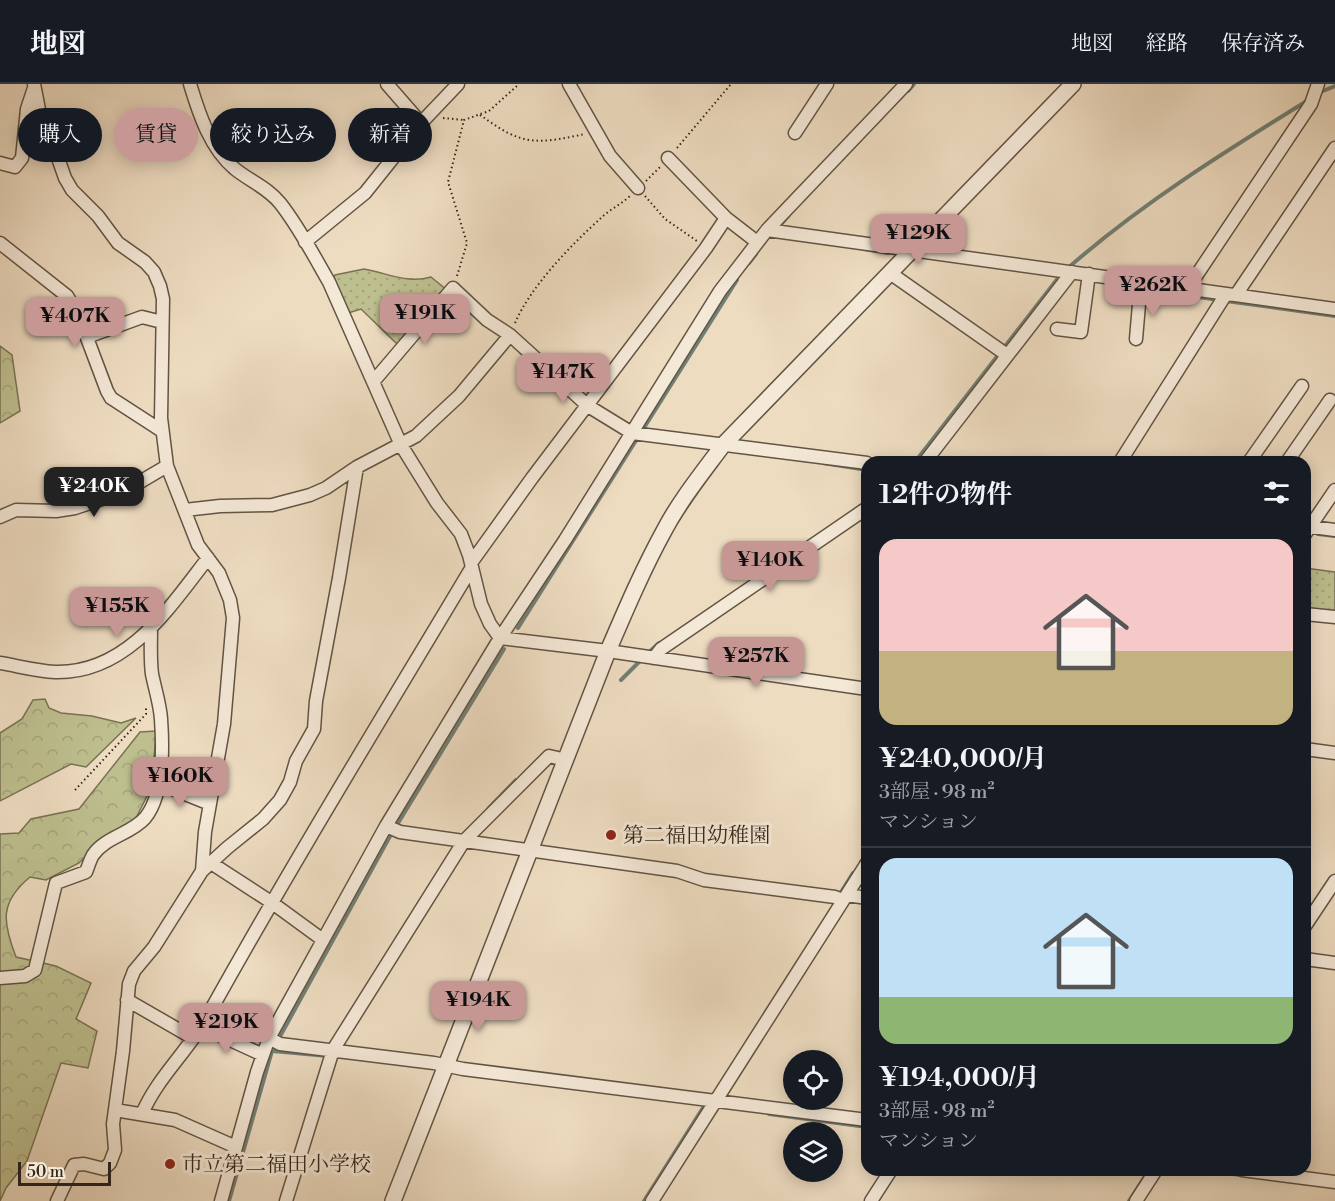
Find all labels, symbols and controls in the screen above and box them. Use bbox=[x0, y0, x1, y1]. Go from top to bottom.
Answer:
text: 地図 bbox=[30, 27, 86, 62]
text: 地図 bbox=[1071, 31, 1113, 57]
text: 経路 bbox=[1146, 31, 1188, 57]
text: 保存済み bbox=[1221, 31, 1305, 57]
chip: 購入 bbox=[18, 108, 102, 162]
chip: 賃貸 bbox=[114, 108, 198, 162]
chip: 絞り込み bbox=[210, 108, 336, 162]
chip: 新着 bbox=[348, 108, 432, 162]
pin: ¥129K bbox=[876, 214, 960, 265]
text: ¥129K bbox=[885, 221, 951, 246]
pin: ¥262K bbox=[1111, 266, 1195, 317]
text: ¥262K bbox=[1118, 273, 1188, 298]
pin: ¥191K bbox=[383, 294, 467, 345]
pin: ¥407K bbox=[33, 297, 117, 348]
text: ¥191K bbox=[394, 301, 456, 326]
text: ¥407K bbox=[39, 304, 111, 329]
pin: ¥147K bbox=[521, 353, 605, 404]
text: ¥147K bbox=[531, 360, 595, 385]
pin: ¥240K bbox=[52, 467, 136, 518]
text: ¥240K bbox=[58, 474, 130, 499]
icon: filters bbox=[1260, 476, 1293, 509]
text: 12件の物件 bbox=[879, 479, 1012, 511]
pin: ¥140K bbox=[728, 541, 812, 592]
text: ¥140K bbox=[736, 548, 804, 573]
icon: home bbox=[1032, 578, 1140, 686]
pin: ¥155K bbox=[75, 587, 159, 638]
text: ¥155K bbox=[84, 594, 150, 619]
pin: ¥257K bbox=[714, 637, 798, 688]
text: ¥257K bbox=[722, 644, 790, 669]
text: ¥240,000/月 bbox=[879, 743, 1047, 775]
pin: ¥160K bbox=[138, 757, 222, 808]
text: ¥160K bbox=[146, 764, 214, 789]
text: 3部屋 · 98 m² bbox=[879, 780, 995, 805]
text: マンション bbox=[879, 810, 978, 835]
place label: 第二福田幼稚園 bbox=[623, 823, 770, 849]
marker: 第二福田幼稚園 bbox=[604, 828, 618, 842]
icon: home bbox=[1032, 897, 1140, 1005]
pin: ¥194K bbox=[436, 981, 520, 1032]
text: ¥194K bbox=[445, 988, 511, 1013]
pin: ¥219K bbox=[184, 1003, 268, 1054]
text: ¥219K bbox=[193, 1010, 259, 1035]
map controls bbox=[783, 1050, 843, 1182]
button: locate bbox=[783, 1050, 843, 1110]
text: ¥194,000/月 bbox=[879, 1062, 1040, 1094]
text: 3部屋 · 98 m² bbox=[879, 1099, 995, 1124]
button: layers bbox=[783, 1122, 843, 1182]
text: マンション bbox=[879, 1129, 978, 1154]
place label: 市立第二福田小学校 bbox=[182, 1152, 371, 1178]
marker: 市立第二福田小学校 bbox=[163, 1157, 177, 1171]
scale bar bbox=[18, 1159, 111, 1186]
text: 50 m bbox=[27, 1162, 64, 1182]

